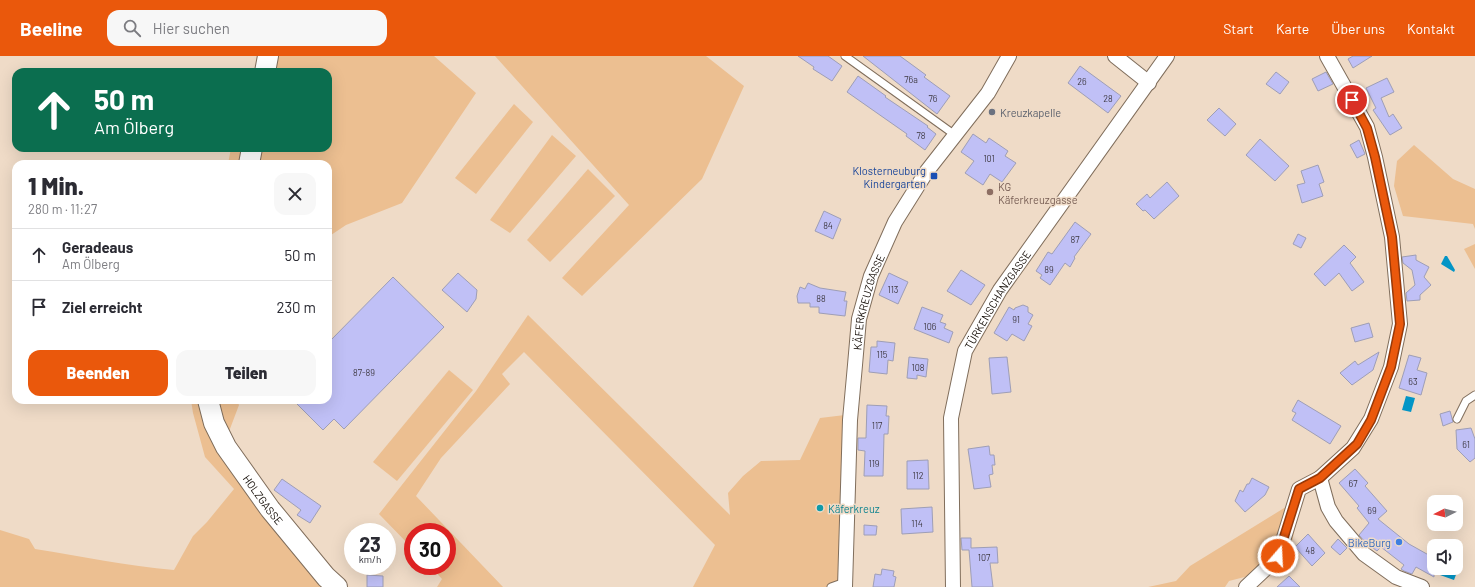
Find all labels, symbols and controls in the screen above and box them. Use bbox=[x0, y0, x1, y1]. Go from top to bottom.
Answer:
search box bbox=[107, 10, 387, 46]
text: Beeline bbox=[20, 17, 83, 40]
icon: search bbox=[121, 17, 143, 39]
text: Hier suchen bbox=[153, 19, 230, 37]
text: Start bbox=[1223, 20, 1254, 37]
text: Karte bbox=[1276, 20, 1309, 37]
text: Über uns bbox=[1331, 20, 1385, 37]
text: Kontakt bbox=[1407, 20, 1455, 37]
house number: 76a bbox=[904, 74, 918, 85]
house number: 26 bbox=[1077, 76, 1087, 87]
text: 50 m bbox=[94, 82, 154, 116]
pin bbox=[1335, 83, 1369, 117]
icon: ahead bbox=[28, 84, 80, 136]
icon: arrive bbox=[1341, 89, 1363, 111]
house number: 76 bbox=[929, 93, 938, 104]
house number: 28 bbox=[1103, 93, 1113, 104]
place label: Kreuzkapelle bbox=[1000, 106, 1061, 119]
marker: Kreuzkapelle bbox=[987, 107, 997, 117]
text: Am Ölberg bbox=[94, 116, 174, 138]
house number: 78 bbox=[917, 130, 926, 141]
house number: 101 bbox=[983, 153, 995, 164]
place label: Klosterneuburg Kindergarten bbox=[852, 164, 926, 190]
text: 1 Min. bbox=[28, 171, 84, 200]
marker: Klosterneuburg Kindergarten bbox=[929, 171, 939, 181]
button: close bbox=[274, 173, 316, 215]
place label: KG Käferkreuzgasse bbox=[998, 180, 1078, 206]
marker: KG Käferkreuzgasse bbox=[985, 187, 995, 197]
text: 280 m · 11:27 bbox=[28, 201, 97, 217]
house number: 84 bbox=[823, 220, 833, 231]
house number: 87 bbox=[1071, 234, 1080, 245]
text: Geradeaus bbox=[62, 238, 133, 256]
icon: ahead bbox=[28, 244, 50, 266]
text: 50 m bbox=[284, 246, 316, 264]
street label: TÜRKENSCHANZGASSE bbox=[961, 247, 1033, 351]
street label: KÄFERKREUZGASSE bbox=[849, 252, 887, 351]
text: Am Ölberg bbox=[62, 256, 120, 272]
house number: 89 bbox=[1044, 264, 1054, 275]
house number: 113 bbox=[888, 284, 899, 295]
house number: 88 bbox=[816, 293, 826, 304]
icon: arrive bbox=[28, 296, 50, 318]
text: Ziel erreicht bbox=[62, 298, 143, 316]
text: 230 m bbox=[276, 298, 316, 316]
house number: 91 bbox=[1012, 314, 1020, 325]
house number: 106 bbox=[924, 321, 937, 332]
house number: 115 bbox=[877, 349, 888, 360]
button: Beenden bbox=[28, 350, 168, 396]
button: Teilen bbox=[176, 350, 316, 396]
house number: 108 bbox=[912, 362, 925, 373]
house number: 87-89 bbox=[353, 367, 375, 378]
house number: 63 bbox=[1408, 376, 1418, 387]
house number: 117 bbox=[872, 420, 883, 431]
house number: 61 bbox=[1462, 439, 1470, 450]
house number: 119 bbox=[868, 458, 880, 469]
house number: 112 bbox=[912, 470, 924, 481]
street label: HOLZGASSE bbox=[241, 472, 287, 527]
house number: 67 bbox=[1349, 478, 1358, 489]
north arrow bbox=[1427, 495, 1463, 531]
map controls bbox=[1427, 495, 1463, 575]
place label: Käferkreuz bbox=[828, 502, 880, 515]
marker: Käferkreuz bbox=[815, 503, 825, 513]
house number: 69 bbox=[1367, 505, 1377, 516]
house number: 114 bbox=[911, 518, 923, 529]
speed limit sign: 30 bbox=[404, 523, 456, 575]
text: 23 bbox=[359, 532, 381, 556]
position arrow bbox=[1257, 535, 1299, 577]
place label: BikeBurg bbox=[1348, 536, 1391, 549]
marker: BikeBurg bbox=[1394, 537, 1404, 547]
button: sound bbox=[1427, 539, 1463, 575]
house number: 48 bbox=[1305, 545, 1315, 556]
house number: 107 bbox=[978, 552, 991, 563]
text: km/h bbox=[359, 553, 381, 565]

